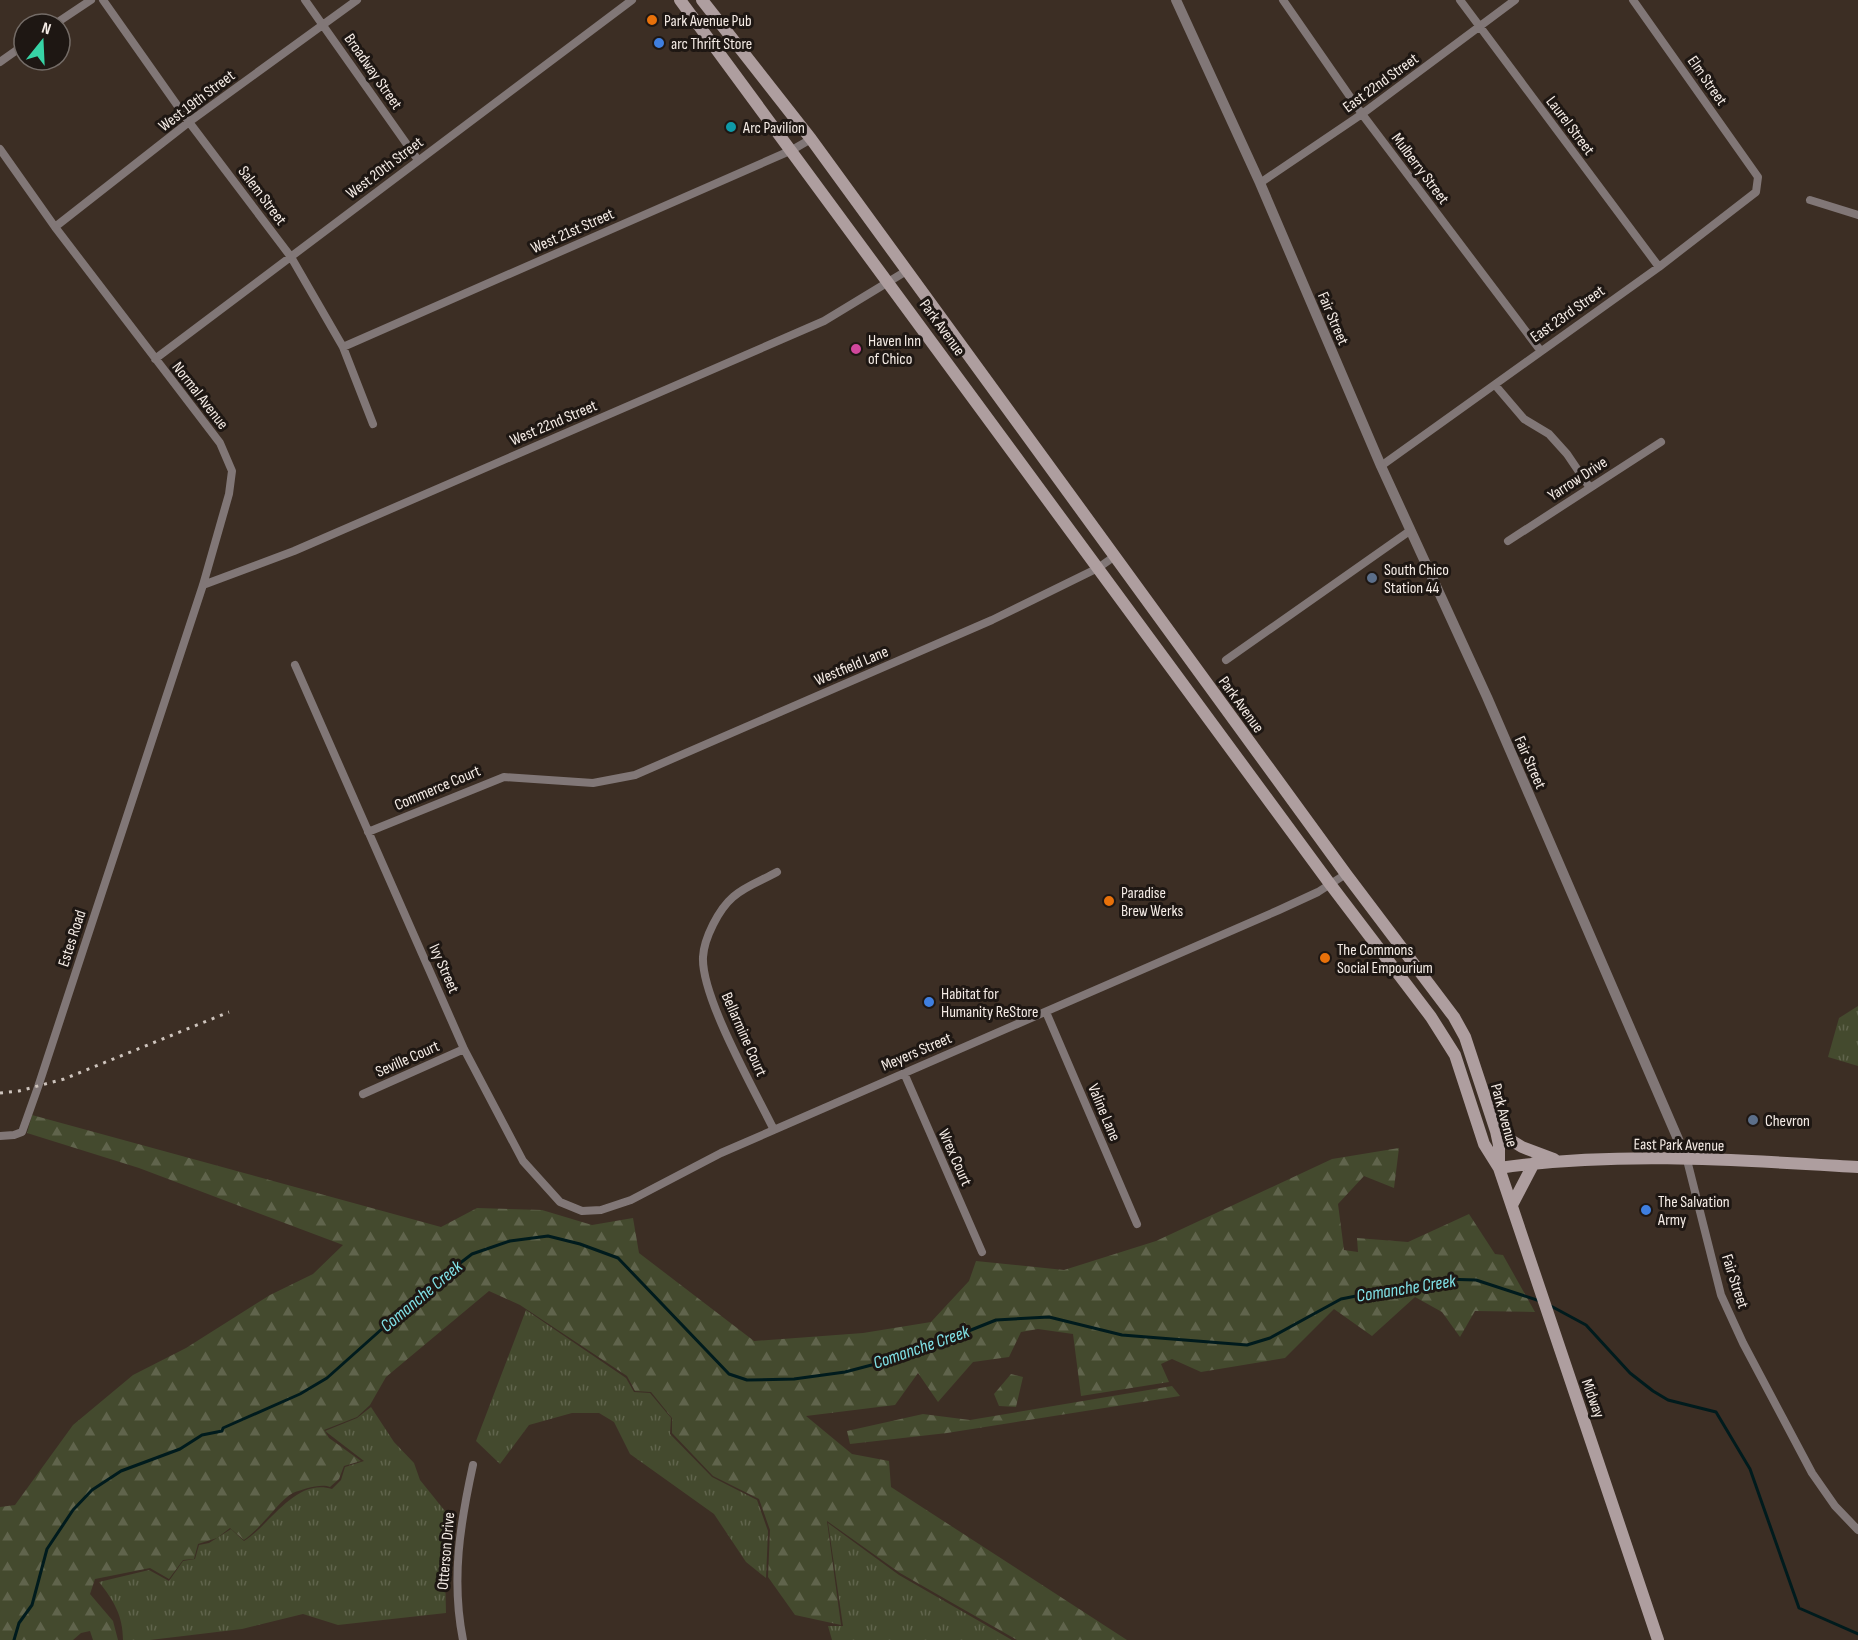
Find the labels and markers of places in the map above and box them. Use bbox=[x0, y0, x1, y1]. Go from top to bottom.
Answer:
place label: Park Avenue Pub bbox=[664, 12, 752, 31]
marker: Park Avenue Pub bbox=[645, 13, 659, 27]
place label: arc Thrift Store bbox=[671, 35, 752, 54]
marker: arc Thrift Store bbox=[652, 36, 666, 50]
place label: Arc Pavilion bbox=[742, 119, 805, 138]
marker: Arc Pavilion bbox=[724, 120, 738, 134]
place label: Haven Inn of Chico bbox=[868, 332, 921, 369]
marker: Haven Inn of Chico bbox=[849, 342, 863, 356]
place label: South Chico Station 44 bbox=[1384, 561, 1449, 598]
marker: South Chico Station 44 bbox=[1365, 571, 1379, 585]
place label: Paradise Brew Werks bbox=[1121, 884, 1183, 921]
marker: Paradise Brew Werks bbox=[1102, 894, 1116, 908]
place label: The Commons Social Empourium bbox=[1337, 941, 1433, 978]
marker: The Commons Social Empourium bbox=[1318, 951, 1332, 965]
place label: Habitat for Humanity ReStore bbox=[941, 985, 1038, 1022]
marker: Habitat for Humanity ReStore bbox=[922, 995, 936, 1009]
place label: Chevron bbox=[1765, 1112, 1810, 1131]
marker: Chevron bbox=[1746, 1113, 1760, 1127]
place label: The Salvation Army bbox=[1657, 1193, 1730, 1230]
marker: The Salvation Army bbox=[1639, 1203, 1653, 1217]

